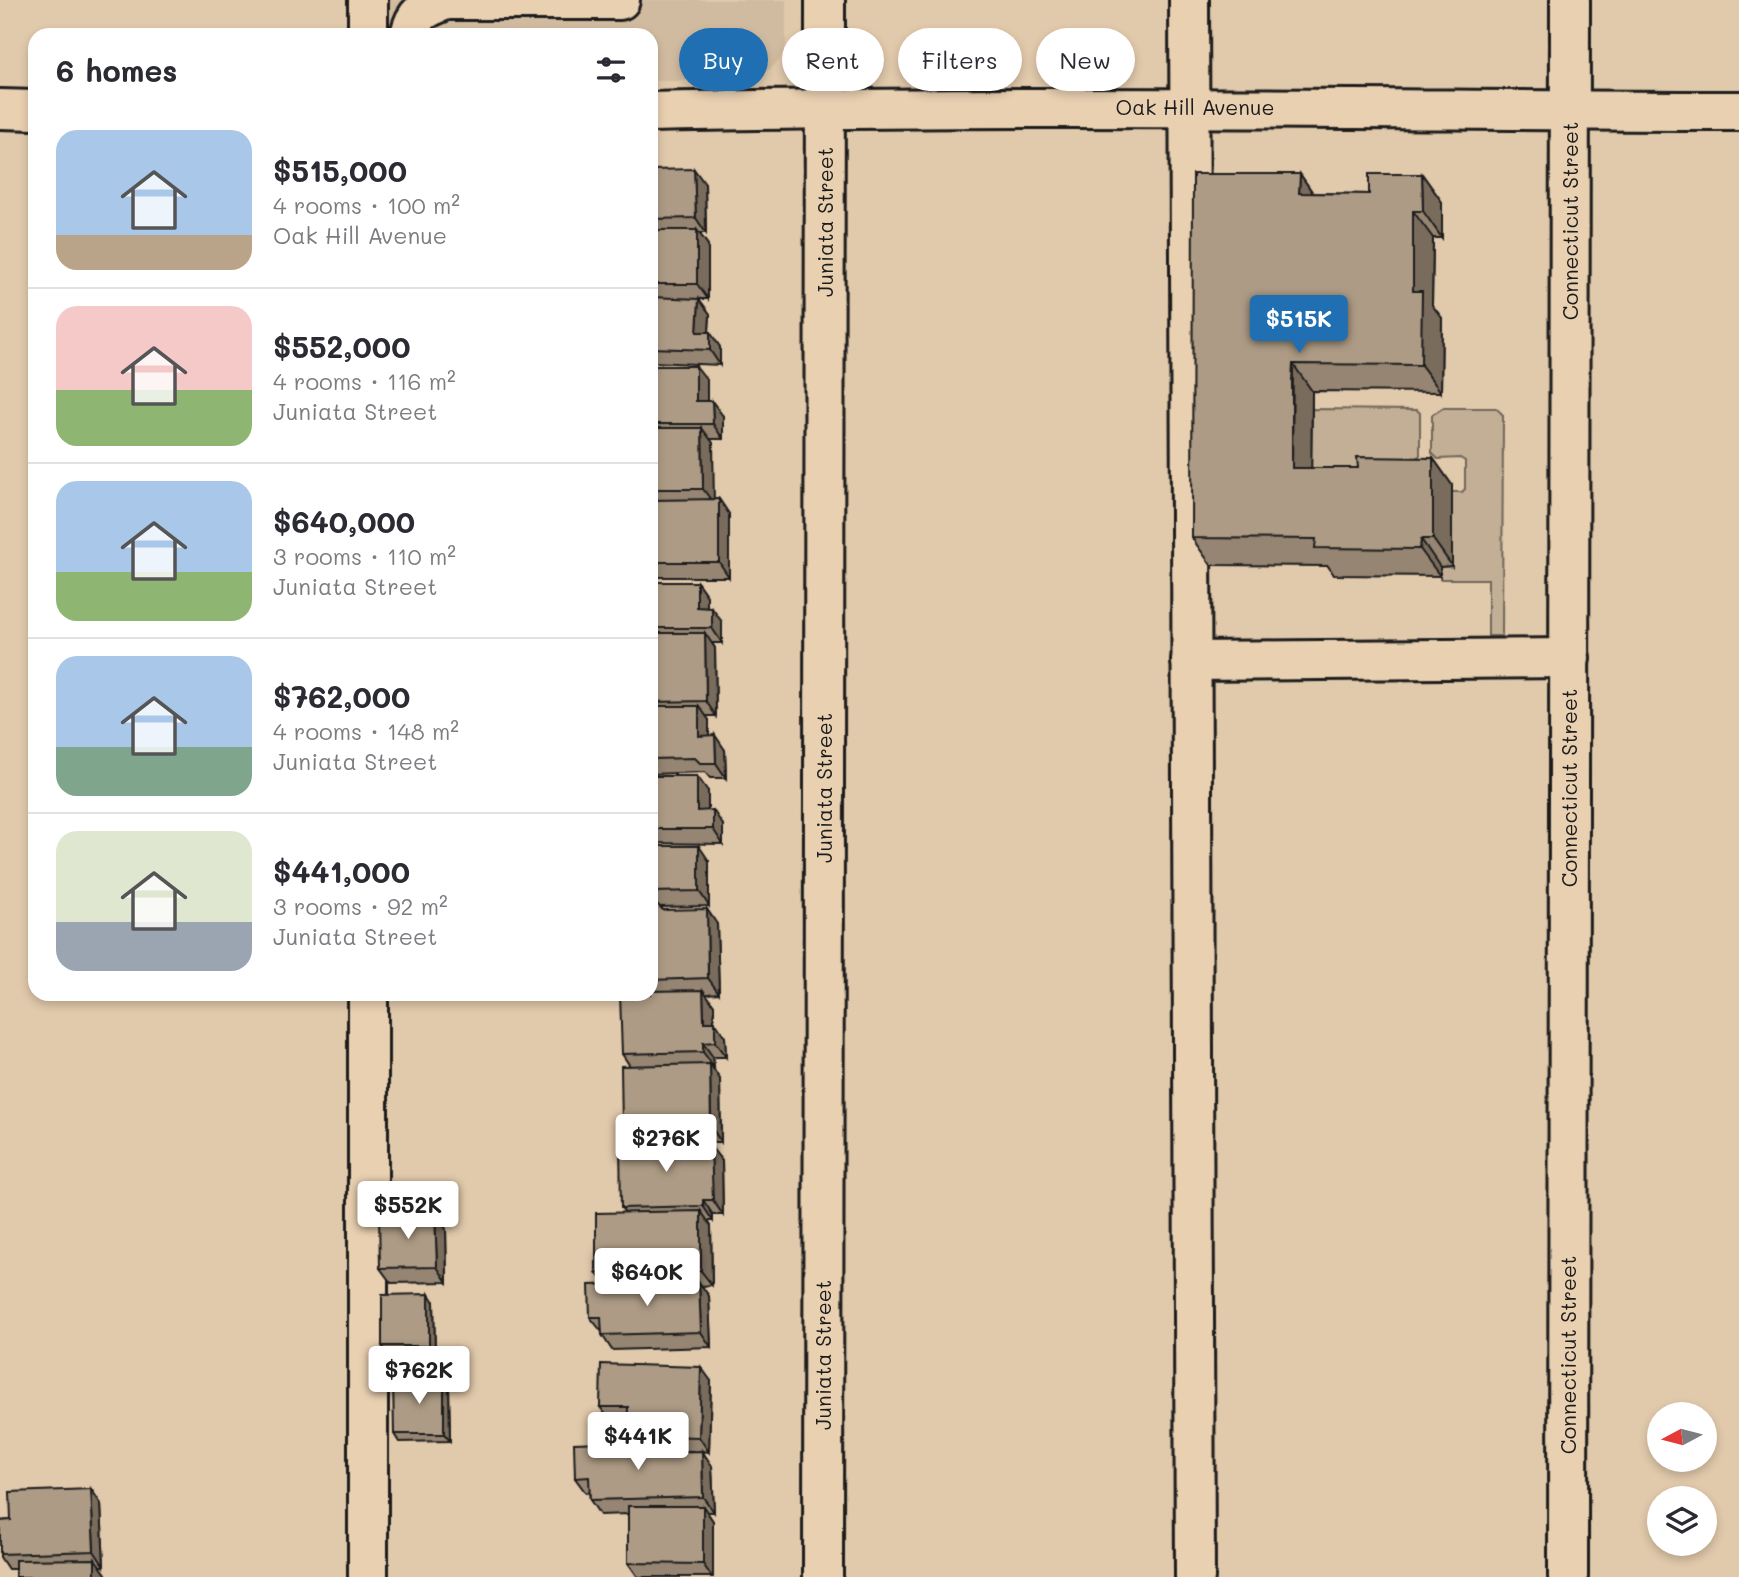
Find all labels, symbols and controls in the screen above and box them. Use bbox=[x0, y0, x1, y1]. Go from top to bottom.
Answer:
chip: Buy bbox=[679, 28, 768, 91]
chip: Rent bbox=[782, 28, 884, 91]
chip: Filters bbox=[898, 28, 1022, 91]
chip: New bbox=[1036, 28, 1135, 91]
text: 6 homes bbox=[56, 50, 177, 90]
icon: filters bbox=[592, 51, 630, 89]
street label: Oak Hill Avenue bbox=[1116, 93, 1274, 120]
street label: Connecticut Street bbox=[1556, 122, 1583, 320]
street label: Juniata Street bbox=[811, 147, 838, 297]
text: $515,000 bbox=[273, 150, 407, 190]
icon: home bbox=[112, 158, 196, 242]
text: 4 rooms · 100 m² bbox=[273, 190, 460, 220]
text: Oak Hill Avenue bbox=[273, 220, 447, 250]
pin: $515K bbox=[1250, 296, 1348, 355]
text: $515K bbox=[1266, 303, 1332, 333]
text: $552,000 bbox=[273, 326, 410, 366]
icon: home bbox=[112, 334, 196, 418]
text: 4 rooms · 116 m² bbox=[273, 366, 456, 396]
text: Juniata Street bbox=[273, 396, 437, 426]
text: $640,000 bbox=[273, 501, 415, 541]
icon: home bbox=[112, 509, 196, 593]
text: 3 rooms · 110 m² bbox=[273, 541, 456, 571]
text: Juniata Street bbox=[273, 571, 437, 601]
text: $762,000 bbox=[273, 676, 410, 716]
icon: home bbox=[112, 684, 196, 768]
street label: Connecticut Street bbox=[1555, 689, 1582, 887]
street label: Juniata Street bbox=[810, 713, 837, 863]
text: 4 rooms · 148 m² bbox=[273, 716, 459, 746]
text: Juniata Street bbox=[273, 746, 437, 776]
text: $441,000 bbox=[273, 851, 410, 891]
icon: home bbox=[112, 859, 196, 943]
text: 3 rooms · 92 m² bbox=[273, 891, 448, 921]
text: Juniata Street bbox=[273, 921, 437, 951]
pin: $276K bbox=[617, 1114, 715, 1174]
text: $276K bbox=[632, 1122, 700, 1152]
pin: $552K bbox=[359, 1182, 457, 1241]
text: $552K bbox=[373, 1189, 443, 1219]
pin: $640K bbox=[598, 1248, 696, 1308]
text: $640K bbox=[611, 1256, 683, 1286]
street label: Connecticut Street bbox=[1554, 1256, 1581, 1454]
street label: Juniata Street bbox=[809, 1280, 836, 1430]
pin: $762K bbox=[370, 1346, 468, 1406]
text: $762K bbox=[385, 1354, 453, 1384]
north arrow bbox=[1647, 1402, 1717, 1472]
map controls bbox=[1647, 1402, 1717, 1556]
pin: $441K bbox=[589, 1412, 687, 1472]
text: $441K bbox=[604, 1420, 672, 1450]
button: layers bbox=[1647, 1486, 1717, 1556]

